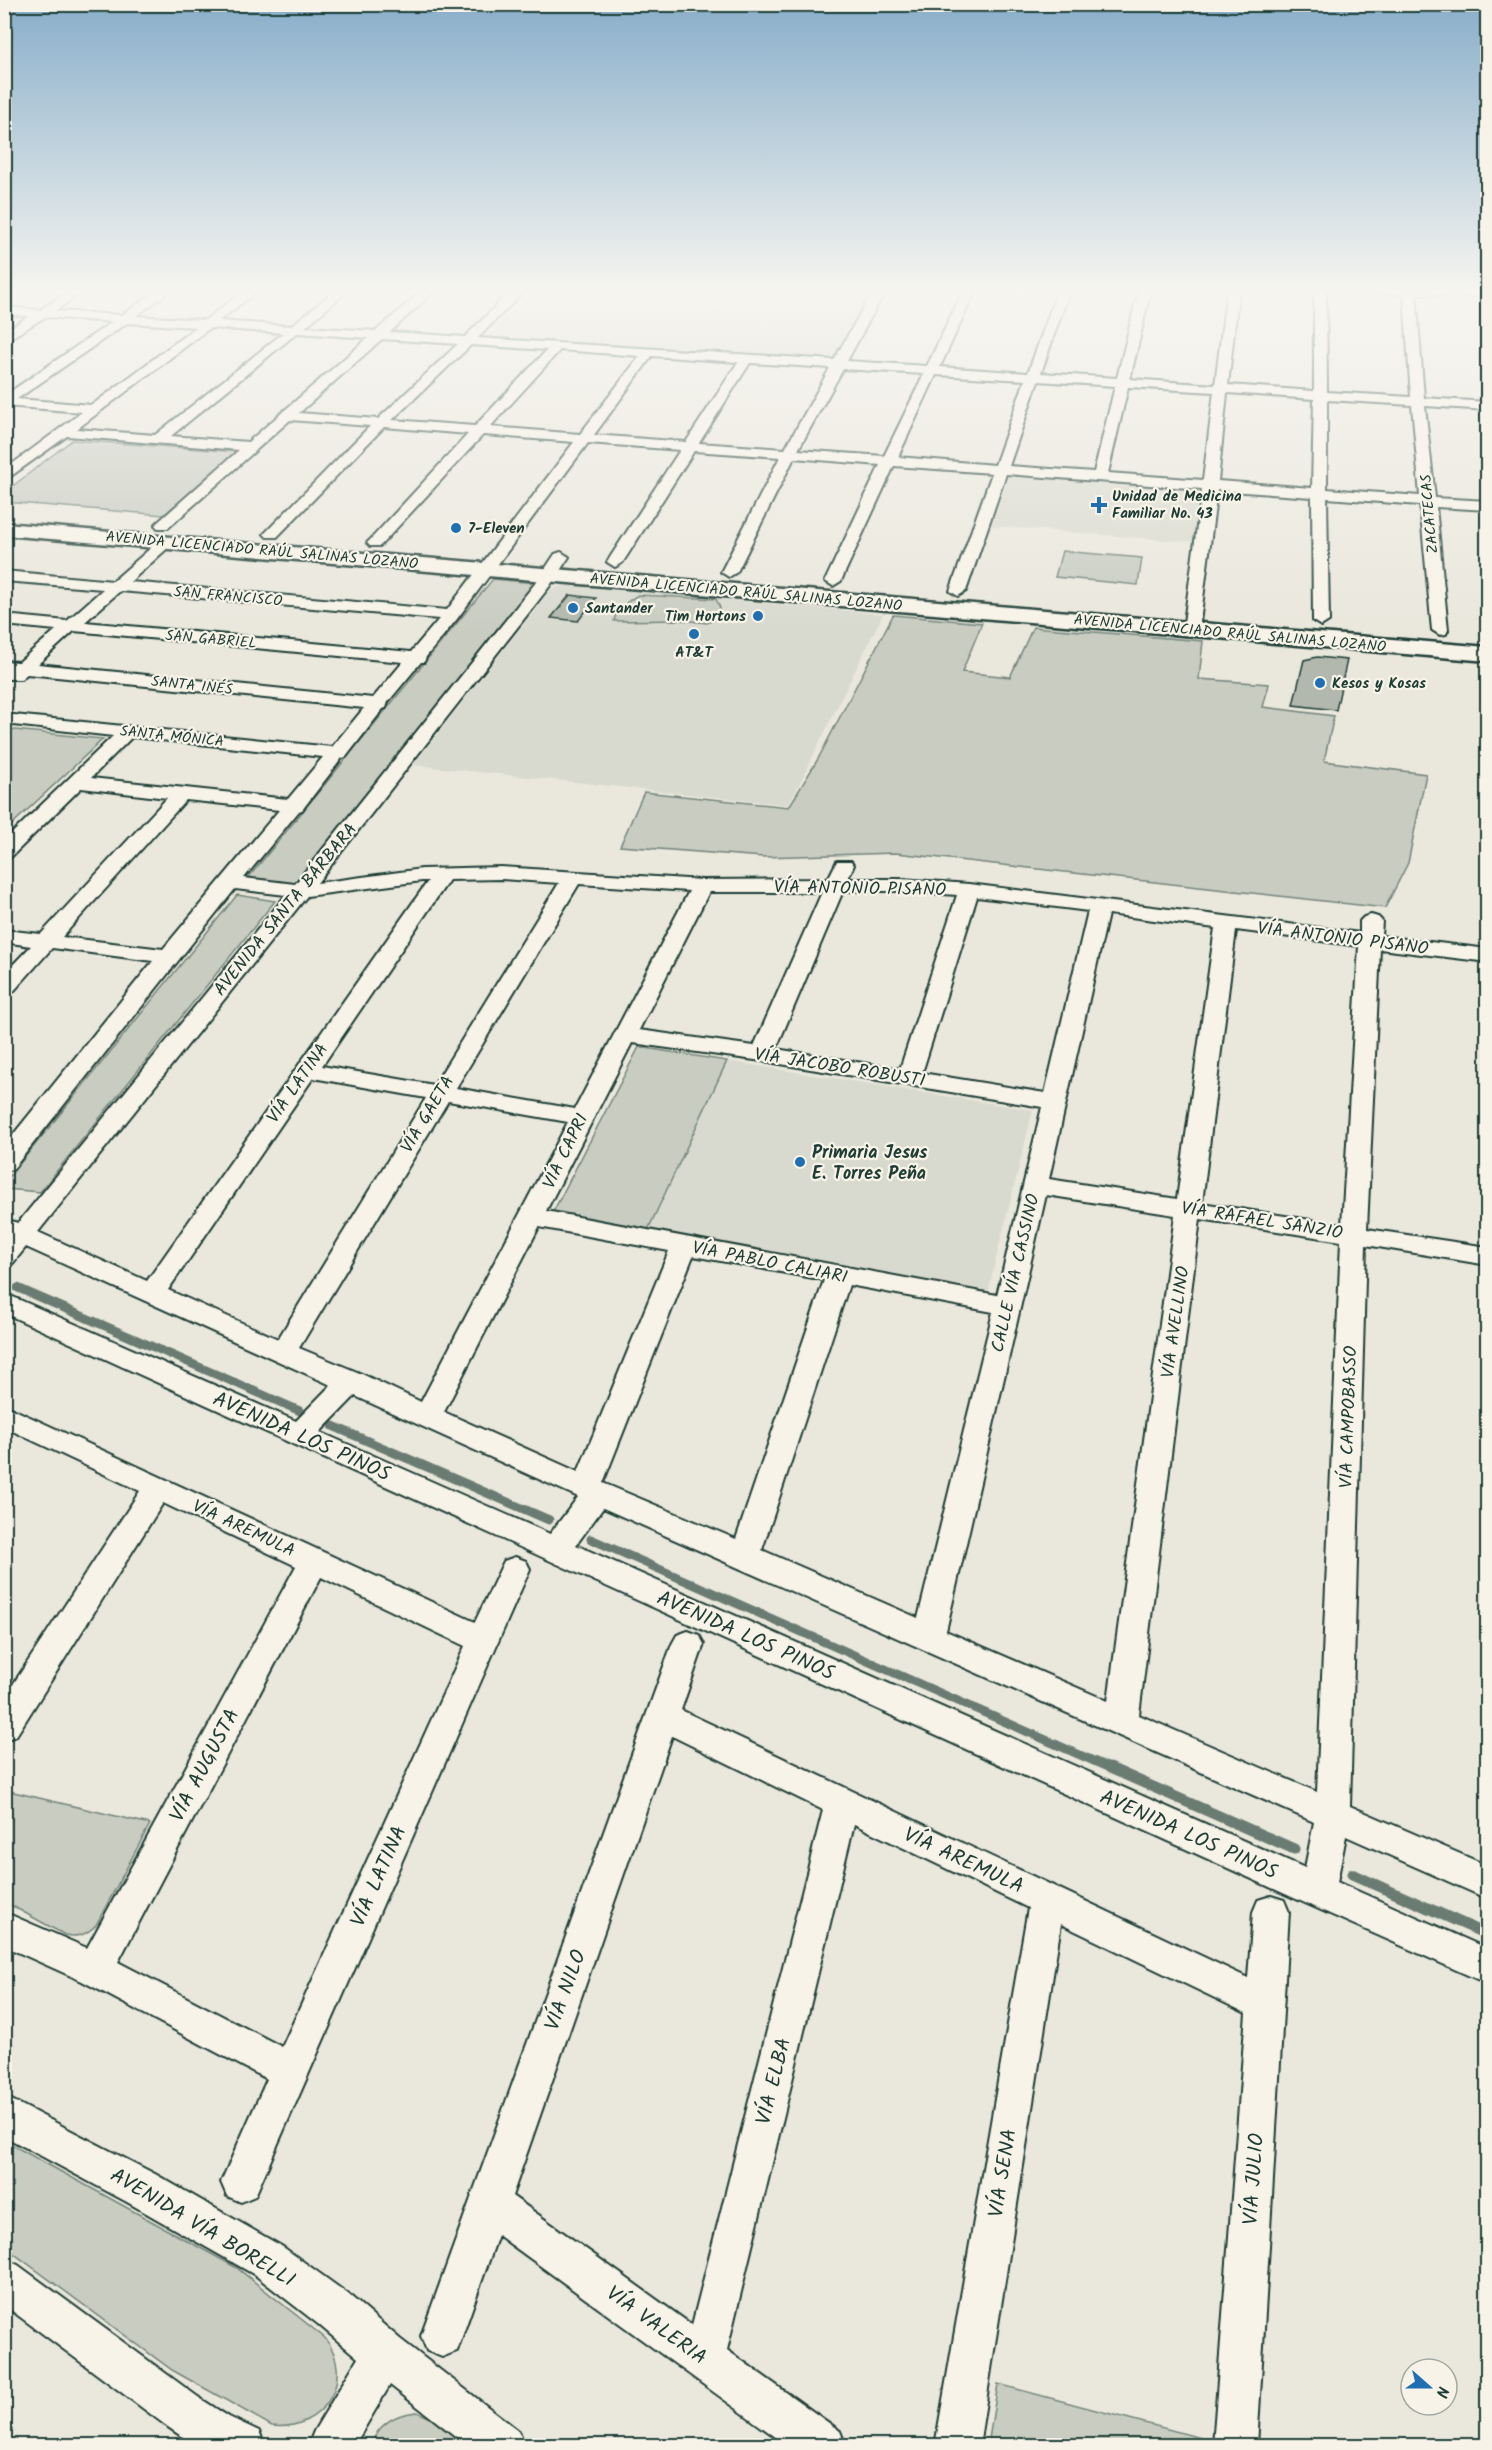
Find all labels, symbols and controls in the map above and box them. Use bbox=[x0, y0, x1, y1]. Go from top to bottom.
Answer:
street label: ZACATECAS bbox=[1415, 473, 1445, 555]
place label: Unidad de Medicina Familiar No. 43 bbox=[1112, 485, 1242, 526]
marker: Unidad de Medicina Familiar No. 43 bbox=[1090, 496, 1108, 514]
place label: 7-Eleven bbox=[468, 517, 525, 541]
marker: 7-Eleven bbox=[449, 521, 463, 535]
street label: AVENIDA LICENCIADO RAÚL SALINAS LOZANO bbox=[105, 525, 419, 577]
street label: AVENIDA LICENCIADO RAÚL SALINAS LOZANO bbox=[589, 567, 903, 619]
street label: SAN FRANCISCO bbox=[173, 580, 283, 614]
place label: Santander bbox=[585, 597, 653, 621]
marker: Santander bbox=[566, 601, 580, 615]
place label: Tim Hortons bbox=[665, 605, 746, 629]
street label: AVENIDA LICENCIADO RAÚL SALINAS LOZANO bbox=[1073, 608, 1387, 660]
marker: Tim Hortons bbox=[751, 609, 765, 623]
street label: SAN GABRIEL bbox=[164, 624, 258, 656]
marker: AT&T bbox=[687, 627, 701, 641]
place label: AT&T bbox=[675, 641, 715, 665]
street label: SANTA INÉS bbox=[150, 670, 234, 702]
place label: Kesos y Kosas bbox=[1332, 672, 1426, 696]
marker: Kesos y Kosas bbox=[1313, 676, 1327, 690]
street label: SANTA MÓNICA bbox=[119, 720, 225, 754]
street label: AVENIDA SANTA BÁRBARA bbox=[207, 817, 365, 1003]
street label: VÍA ANTONIO PISANO bbox=[774, 873, 946, 906]
street label: VÍA ANTONIO PISANO bbox=[1256, 915, 1430, 964]
street label: VÍA LATINA bbox=[260, 1038, 337, 1130]
street label: VÍA JACOBO ROBUSTI bbox=[752, 1041, 927, 1096]
street label: VÍA GAETA bbox=[394, 1070, 463, 1159]
street label: VÍA CAPRI bbox=[536, 1109, 597, 1194]
place label: Primaria Jesus E. Torres Peña bbox=[812, 1139, 928, 1189]
marker: Primaria Jesus E. Torres Peña bbox=[793, 1155, 807, 1169]
street label: CALLE VÍA CASSINO bbox=[984, 1191, 1049, 1356]
street label: VÍA RAFAEL SANZIO bbox=[1179, 1194, 1345, 1249]
street label: VÍA PABLO CALIARI bbox=[690, 1234, 850, 1293]
street label: VÍA AVELLINO bbox=[1154, 1264, 1199, 1380]
street label: VÍA CAMPOBASSO bbox=[1333, 1345, 1366, 1489]
street label: AVENIDA LOS PINOS bbox=[207, 1383, 396, 1491]
street label: VÍA AREMULA bbox=[187, 1493, 300, 1566]
street label: AVENIDA LOS PINOS bbox=[651, 1582, 840, 1690]
street label: VÍA AUGUSTA bbox=[161, 1703, 249, 1829]
street label: AVENIDA LOS PINOS bbox=[1094, 1781, 1283, 1889]
street label: VÍA AREMULA bbox=[898, 1819, 1029, 1904]
street label: VÍA LATINA bbox=[342, 1821, 416, 1933]
street label: VÍA NILO bbox=[537, 1945, 596, 2036]
street label: VÍA ELBA bbox=[748, 2034, 801, 2128]
street label: VÍA SENA bbox=[980, 2127, 1027, 2220]
street label: VÍA JULIO bbox=[1235, 2132, 1274, 2226]
street label: AVENIDA VÍA BORELLI bbox=[103, 2160, 301, 2297]
street label: VÍA VALERIA bbox=[599, 2278, 714, 2374]
north arrow bbox=[1399, 2357, 1459, 2417]
text: N bbox=[1428, 2383, 1455, 2401]

